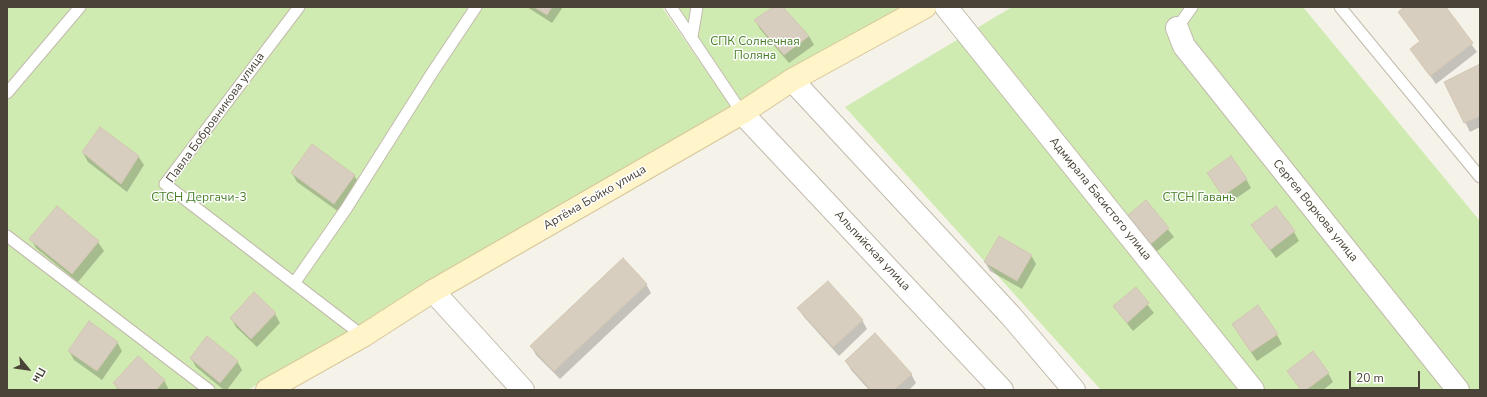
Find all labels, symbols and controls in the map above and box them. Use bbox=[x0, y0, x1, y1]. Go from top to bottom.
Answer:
park label: СПК Солнечная Поляна bbox=[710, 35, 800, 63]
street label: Павла Бобровникова улица bbox=[164, 50, 268, 186]
street label: Адмирала Басистого улица bbox=[1046, 135, 1154, 263]
street label: Сергея Воркова улица bbox=[1269, 157, 1361, 265]
street label: Артёма Бойко улица bbox=[541, 163, 649, 233]
park label: СТСН Дергачи-3 bbox=[151, 191, 247, 205]
park label: СТСН Гавань bbox=[1163, 191, 1235, 205]
street label: Альпийская улица bbox=[831, 208, 913, 294]
north arrow bbox=[8, 349, 48, 389]
scale bar bbox=[1351, 363, 1422, 389]
text: Пн bbox=[29, 365, 49, 385]
text: 20 m bbox=[1356, 370, 1384, 386]

